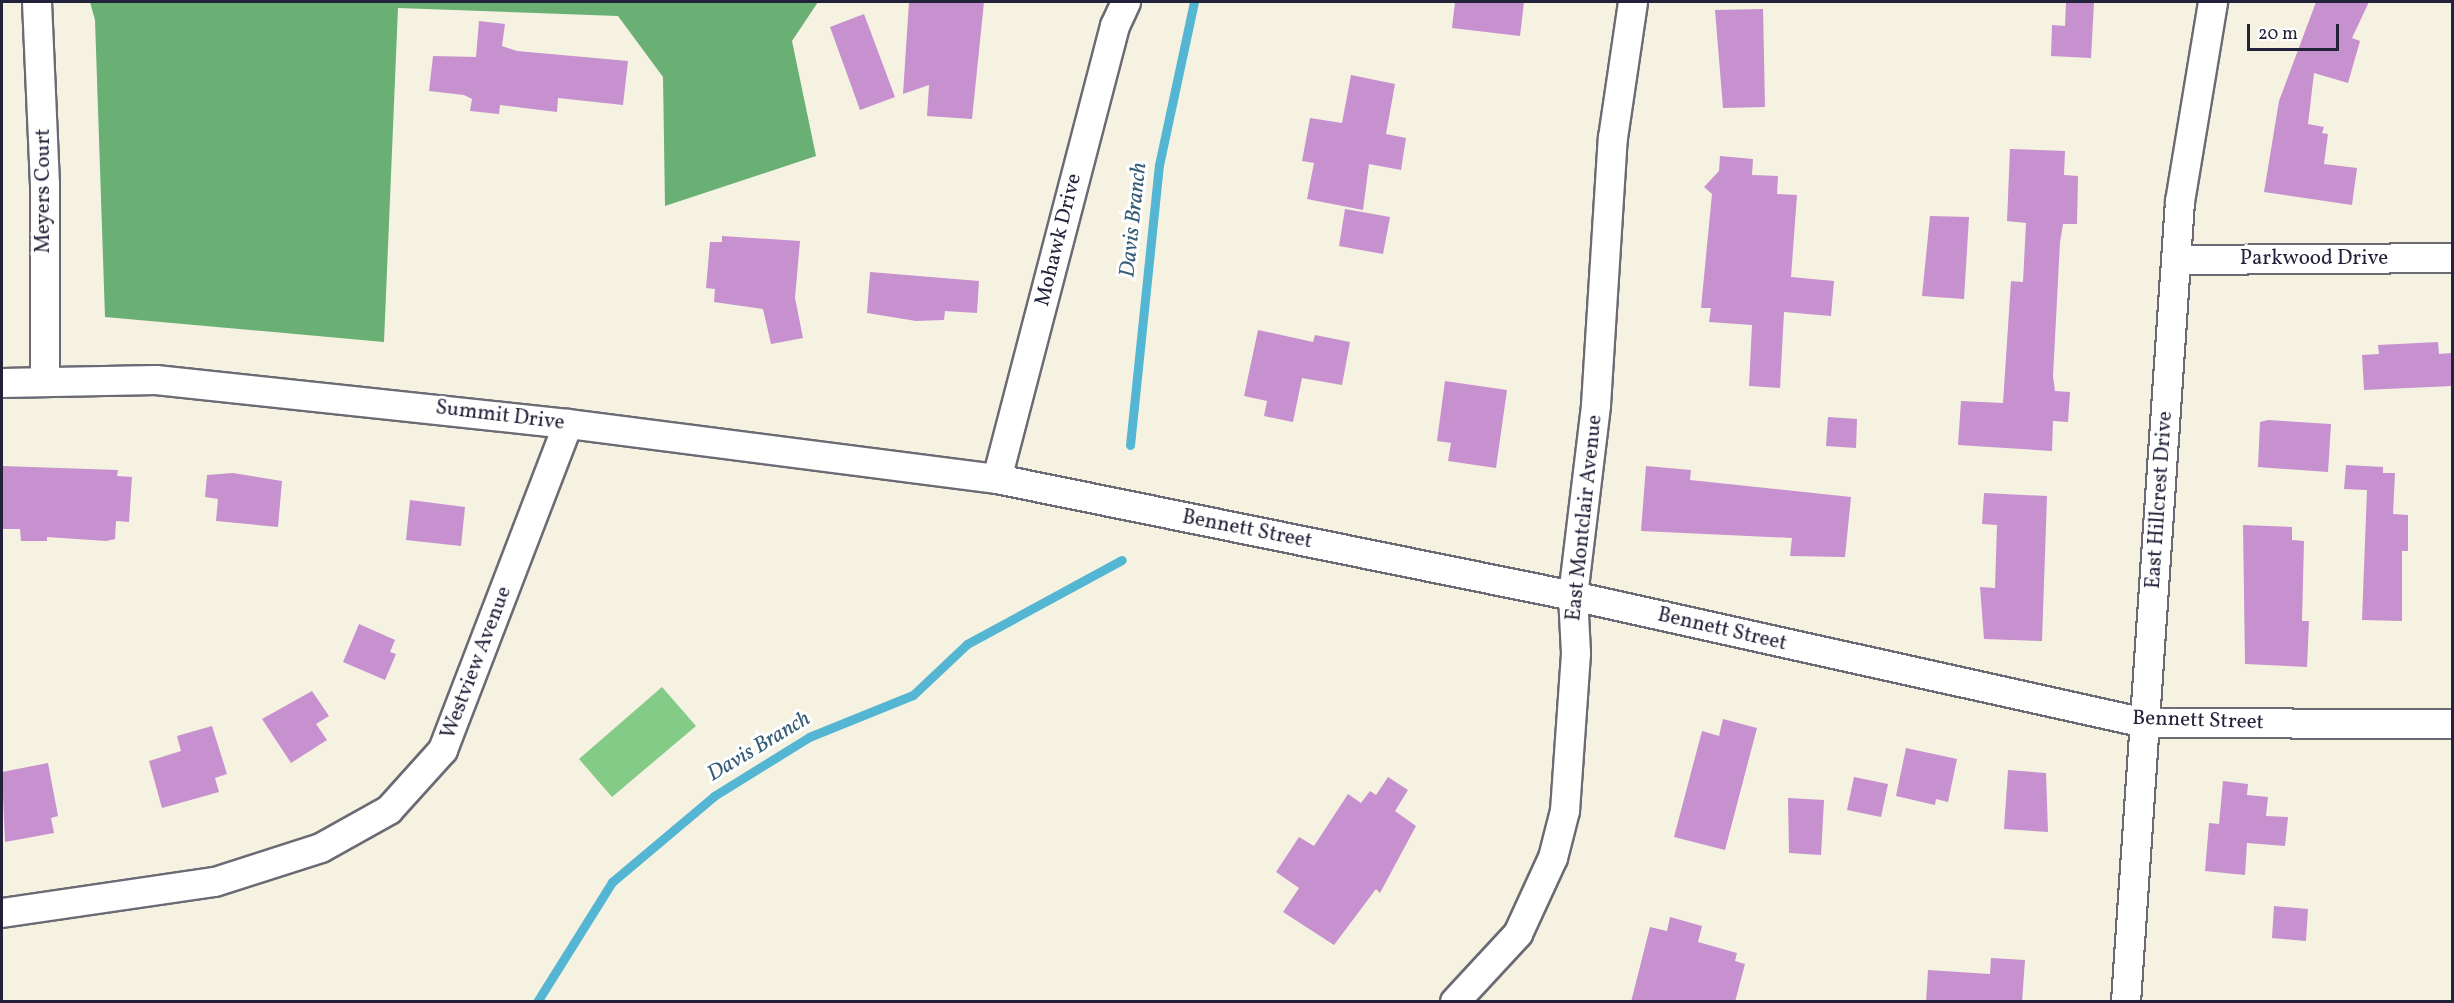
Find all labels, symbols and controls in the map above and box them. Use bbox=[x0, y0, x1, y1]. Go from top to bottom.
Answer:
scale bar bbox=[2250, 12, 2342, 50]
text: 20 m bbox=[2258, 22, 2298, 47]
street label: Meyers Court bbox=[31, 129, 57, 253]
water label: Davis Branch bbox=[1115, 161, 1153, 279]
street label: Mohawk Drive bbox=[1030, 171, 1088, 309]
street label: Parkwood Drive bbox=[2240, 246, 2388, 272]
street label: Summit Drive bbox=[434, 396, 566, 436]
street label: East Hillcrest Drive bbox=[2141, 410, 2179, 590]
street label: East Montclair Avenue bbox=[1562, 414, 1608, 622]
street label: Bennett Street bbox=[1180, 505, 1314, 555]
street label: Westview Avenue bbox=[436, 583, 518, 743]
street label: Bennett Street bbox=[1655, 603, 1789, 657]
water label: Davis Branch bbox=[703, 706, 815, 788]
street label: Bennett Street bbox=[2132, 706, 2264, 736]

